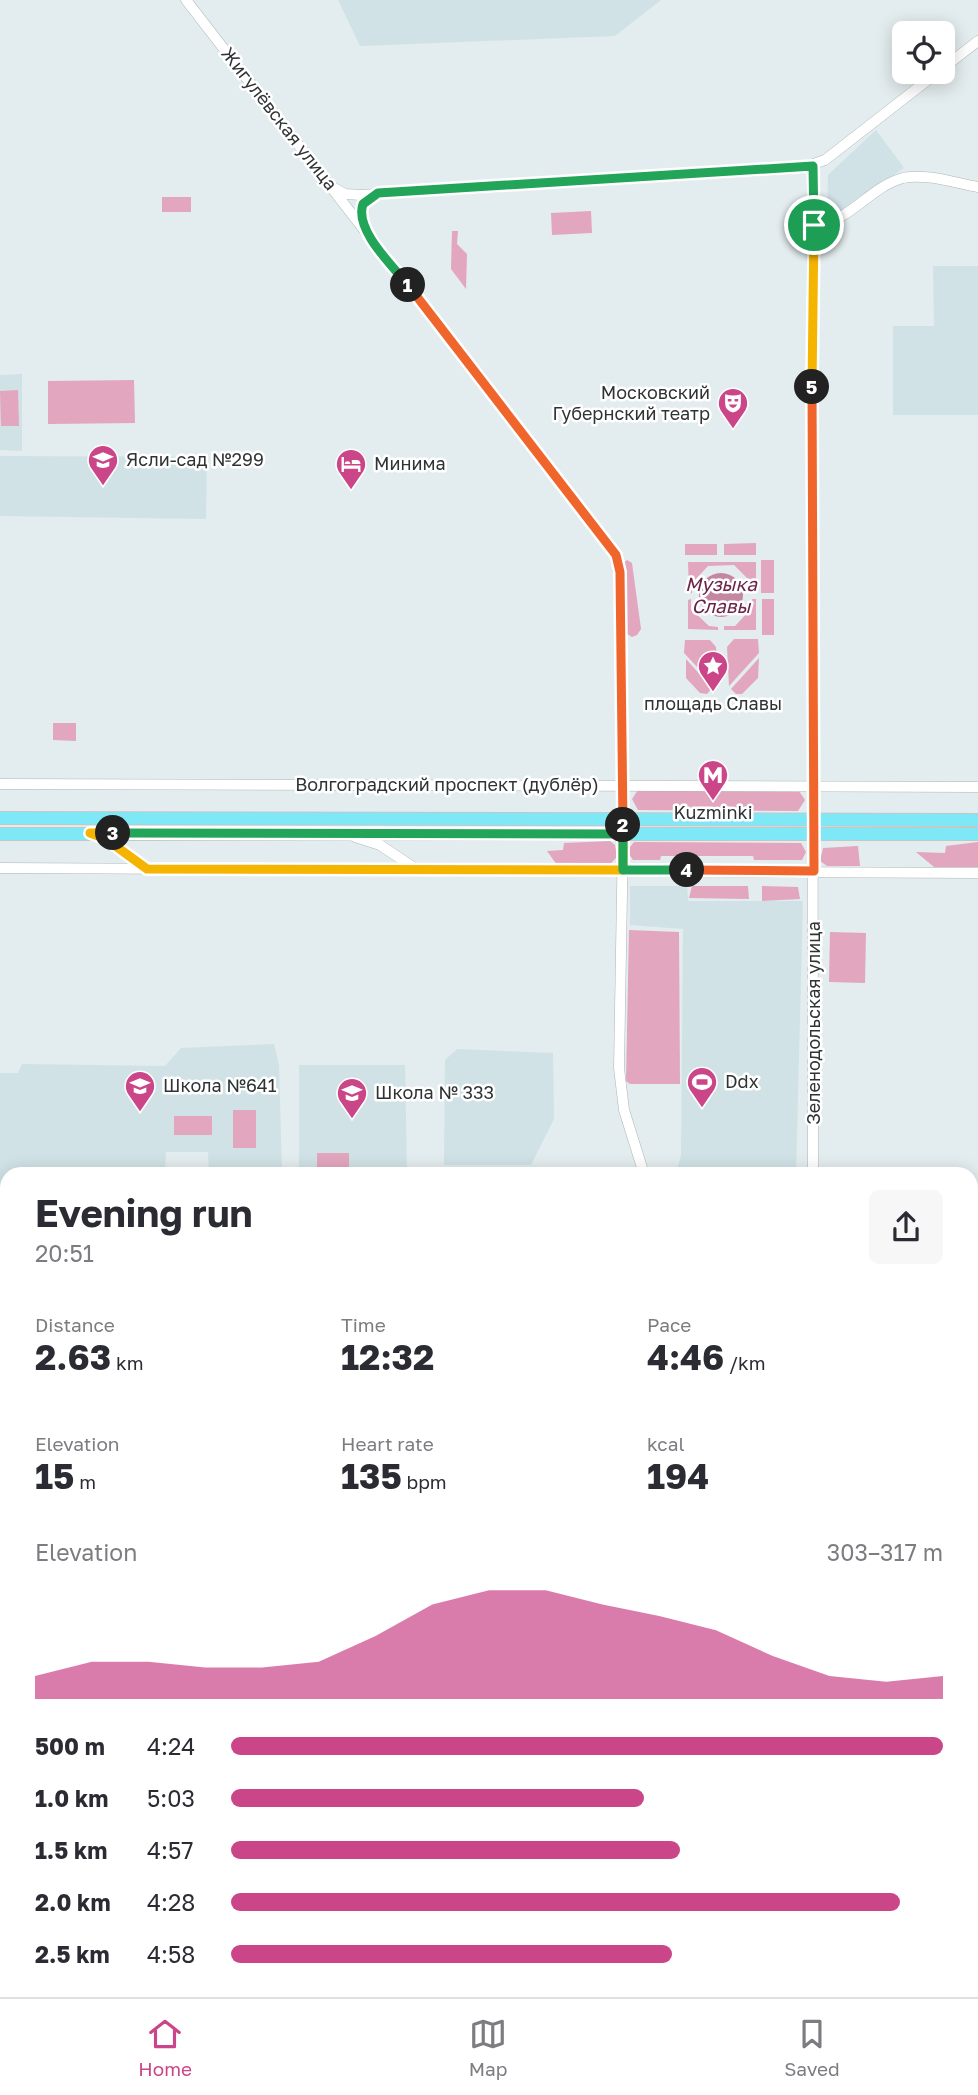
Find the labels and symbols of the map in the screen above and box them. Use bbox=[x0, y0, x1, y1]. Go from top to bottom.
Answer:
street label: Жигулёвская улица bbox=[217, 42, 342, 194]
pin bbox=[784, 195, 844, 255]
pin: 1 bbox=[390, 268, 426, 302]
pin: 5 bbox=[794, 370, 830, 404]
place label: Московский Губернский театр bbox=[553, 381, 710, 424]
theatre icon: Московский Губернский театр bbox=[716, 386, 750, 430]
school or university icon: Ясли-сад №299 bbox=[86, 443, 120, 487]
hotel icon: Минима bbox=[334, 447, 368, 491]
place label: Ясли-сад №299 bbox=[126, 448, 264, 470]
place label: Минима bbox=[374, 452, 446, 474]
water label: Музыка Славы bbox=[685, 572, 758, 617]
place icon: площадь Славы bbox=[696, 649, 730, 693]
place label: площадь Славы bbox=[644, 692, 782, 714]
metro station icon: Kuzminki bbox=[696, 758, 730, 802]
street label: Волгоградский проспект (дублёр) bbox=[295, 773, 599, 795]
place label: Kuzminki bbox=[674, 801, 752, 823]
pin: 2 bbox=[606, 808, 640, 842]
pin: 3 bbox=[96, 816, 130, 850]
pin: 4 bbox=[670, 852, 704, 888]
street label: Зеленодольская улица bbox=[802, 921, 824, 1125]
sports icon: Ddx bbox=[685, 1065, 719, 1109]
school or university icon: Школа №641 bbox=[123, 1069, 157, 1113]
place label: Ddx bbox=[725, 1070, 759, 1092]
place label: Школа №641 bbox=[163, 1074, 277, 1096]
school or university icon: Школа № 333 bbox=[335, 1076, 369, 1120]
place label: Школа № 333 bbox=[375, 1081, 494, 1103]

